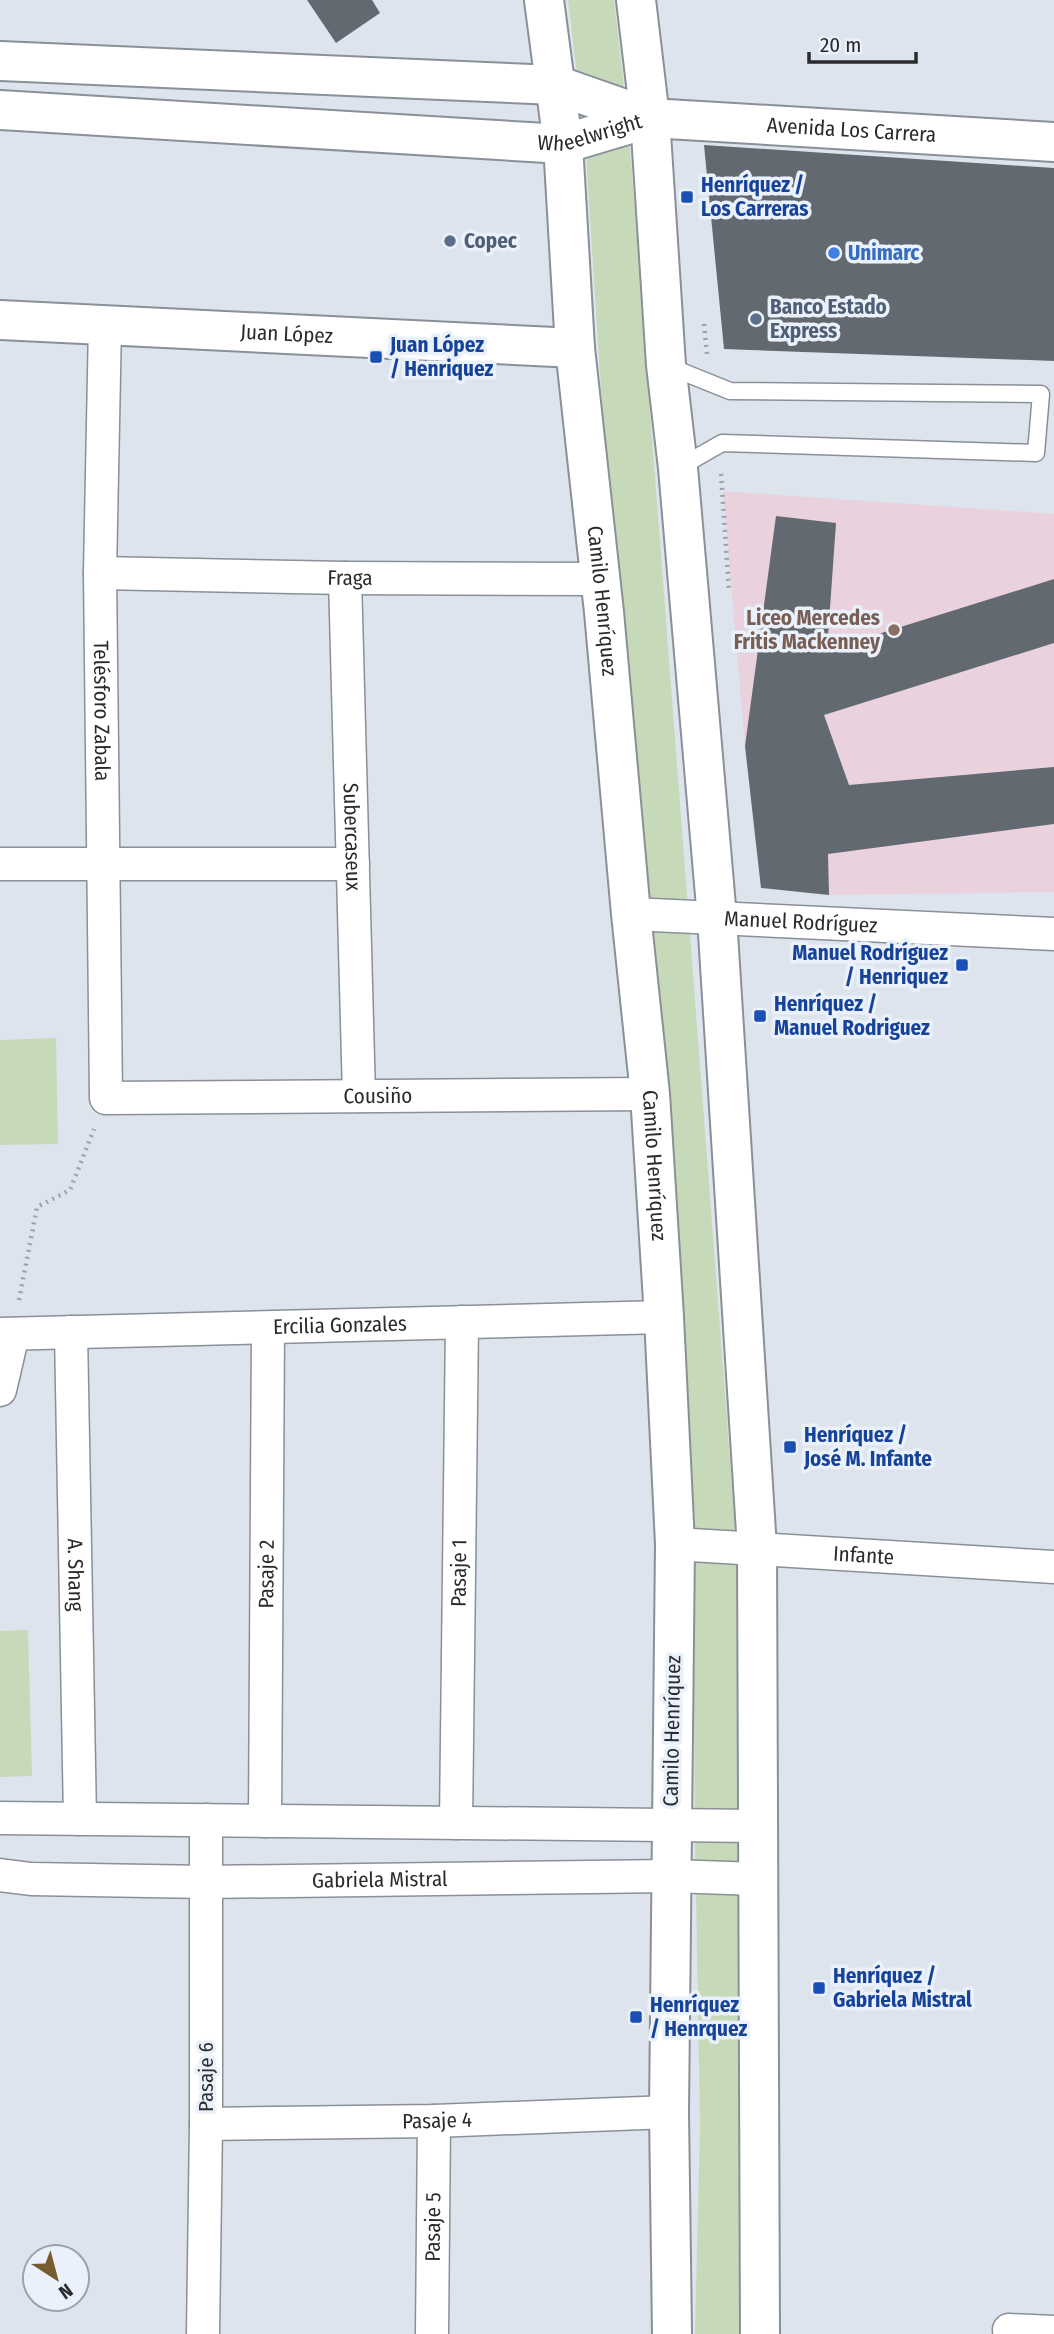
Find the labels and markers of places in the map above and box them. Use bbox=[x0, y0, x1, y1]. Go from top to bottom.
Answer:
place label: Henríquez / Los Carreras bbox=[701, 172, 808, 222]
marker: Henríquez / Los Carreras bbox=[679, 189, 695, 205]
place label: Copec bbox=[464, 228, 518, 254]
marker: Copec bbox=[442, 233, 458, 249]
place label: Unimarc bbox=[848, 240, 920, 266]
marker: Unimarc bbox=[826, 245, 842, 261]
place label: Banco Estado Express bbox=[770, 294, 887, 344]
marker: Banco Estado Express bbox=[748, 311, 764, 327]
place label: Juan López / Henriquez bbox=[389, 332, 493, 382]
marker: Juan López / Henriquez bbox=[368, 349, 384, 365]
place label: Liceo Mercedes Fritis Mackenney bbox=[734, 605, 881, 655]
marker: Liceo Mercedes Fritis Mackenney bbox=[886, 622, 902, 638]
place label: Manuel Rodríguez / Henriquez bbox=[792, 940, 948, 990]
marker: Manuel Rodríguez / Henriquez bbox=[954, 957, 970, 973]
place label: Henríquez / Manuel Rodriguez bbox=[774, 991, 930, 1041]
marker: Henríquez / Manuel Rodriguez bbox=[752, 1008, 768, 1024]
place label: Henríquez / José M. Infante bbox=[803, 1422, 932, 1472]
marker: Henríquez / José M. Infante bbox=[782, 1439, 798, 1455]
place label: Henríquez / Gabriela Mistral bbox=[833, 1963, 972, 2013]
marker: Henríquez / Gabriela Mistral bbox=[811, 1980, 827, 1996]
place label: Henríquez / Henrquez bbox=[650, 1992, 747, 2042]
marker: Henríquez / Henrquez bbox=[628, 2009, 644, 2025]

